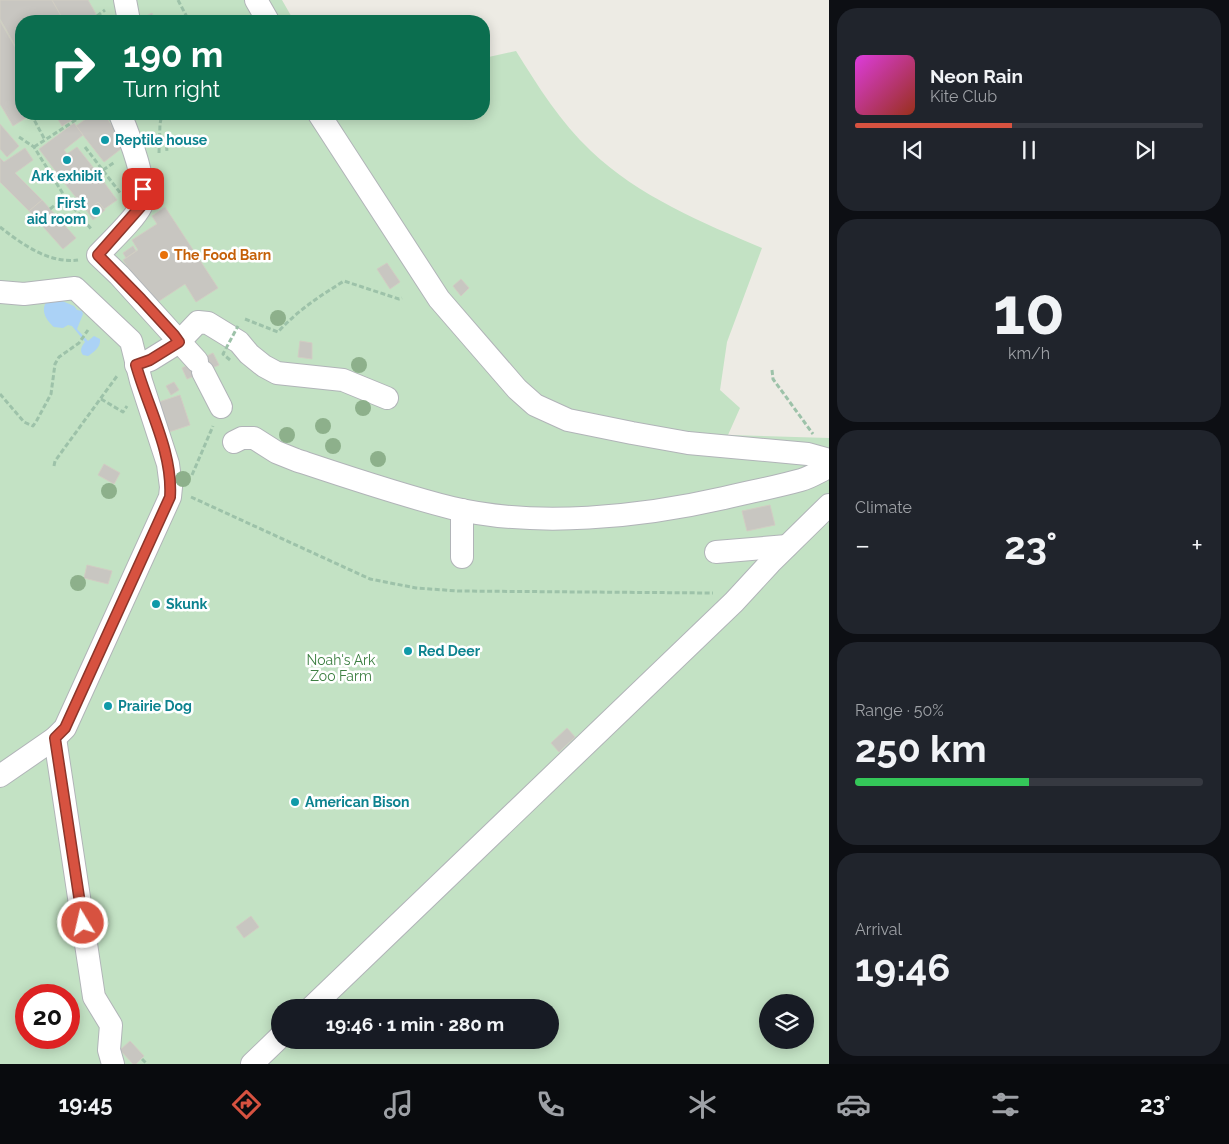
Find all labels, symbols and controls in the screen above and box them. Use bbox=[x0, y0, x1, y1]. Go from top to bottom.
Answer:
text: 190 m bbox=[123, 34, 223, 75]
icon: right bbox=[40, 35, 105, 100]
text: Neon Rain bbox=[930, 65, 1023, 87]
text: Turn right bbox=[123, 76, 220, 102]
text: Kite Club bbox=[930, 87, 997, 106]
place label: Reptile house bbox=[115, 132, 208, 148]
marker: Reptile house bbox=[99, 134, 111, 146]
icon: previous bbox=[899, 136, 927, 164]
icon: pause bbox=[1015, 136, 1043, 164]
icon: next bbox=[1131, 136, 1159, 164]
marker: Ark exhibit bbox=[61, 154, 73, 166]
place label: Ark exhibit bbox=[31, 168, 103, 184]
pin bbox=[122, 168, 164, 210]
icon: arrive bbox=[129, 175, 157, 203]
place label: First aid room bbox=[27, 195, 87, 227]
marker: First aid room bbox=[90, 205, 102, 217]
place label: The Food Barn bbox=[174, 247, 271, 263]
marker: The Food Barn bbox=[158, 249, 170, 261]
text: 10 bbox=[993, 273, 1065, 349]
text: km/h bbox=[1008, 344, 1050, 363]
text: Climate bbox=[855, 498, 912, 517]
text: 23° bbox=[1004, 523, 1057, 568]
text: − bbox=[855, 529, 870, 562]
text: + bbox=[1191, 529, 1203, 562]
place label: Skunk bbox=[166, 596, 207, 612]
marker: Skunk bbox=[150, 598, 162, 610]
place label: Red Deer bbox=[418, 643, 481, 659]
marker: Red Deer bbox=[402, 645, 414, 657]
park label: Noah's Ark Zoo Farm bbox=[307, 652, 376, 684]
place label: Prairie Dog bbox=[118, 698, 192, 714]
marker: Prairie Dog bbox=[102, 700, 114, 712]
text: Range · 50% bbox=[855, 701, 944, 720]
text: 250 km bbox=[855, 726, 987, 771]
place label: American Bison bbox=[305, 794, 410, 810]
marker: American Bison bbox=[289, 796, 301, 808]
position arrow bbox=[56, 896, 108, 948]
text: Arrival bbox=[855, 920, 902, 939]
text: 19:46 bbox=[855, 945, 950, 990]
speed limit sign: 20 bbox=[15, 984, 80, 1049]
map controls bbox=[759, 994, 814, 1049]
button: layers bbox=[759, 994, 814, 1049]
text: 19:46 · 1 min · 280 m bbox=[326, 1013, 504, 1035]
icon: directions bbox=[229, 1087, 264, 1122]
icon: music bbox=[381, 1087, 416, 1122]
icon: phone bbox=[533, 1087, 568, 1122]
icon: climate bbox=[685, 1087, 720, 1122]
icon: car bbox=[836, 1087, 871, 1122]
icon: filters bbox=[988, 1087, 1023, 1122]
text: 19:45 bbox=[58, 1091, 112, 1117]
text: 23° bbox=[1140, 1091, 1171, 1117]

